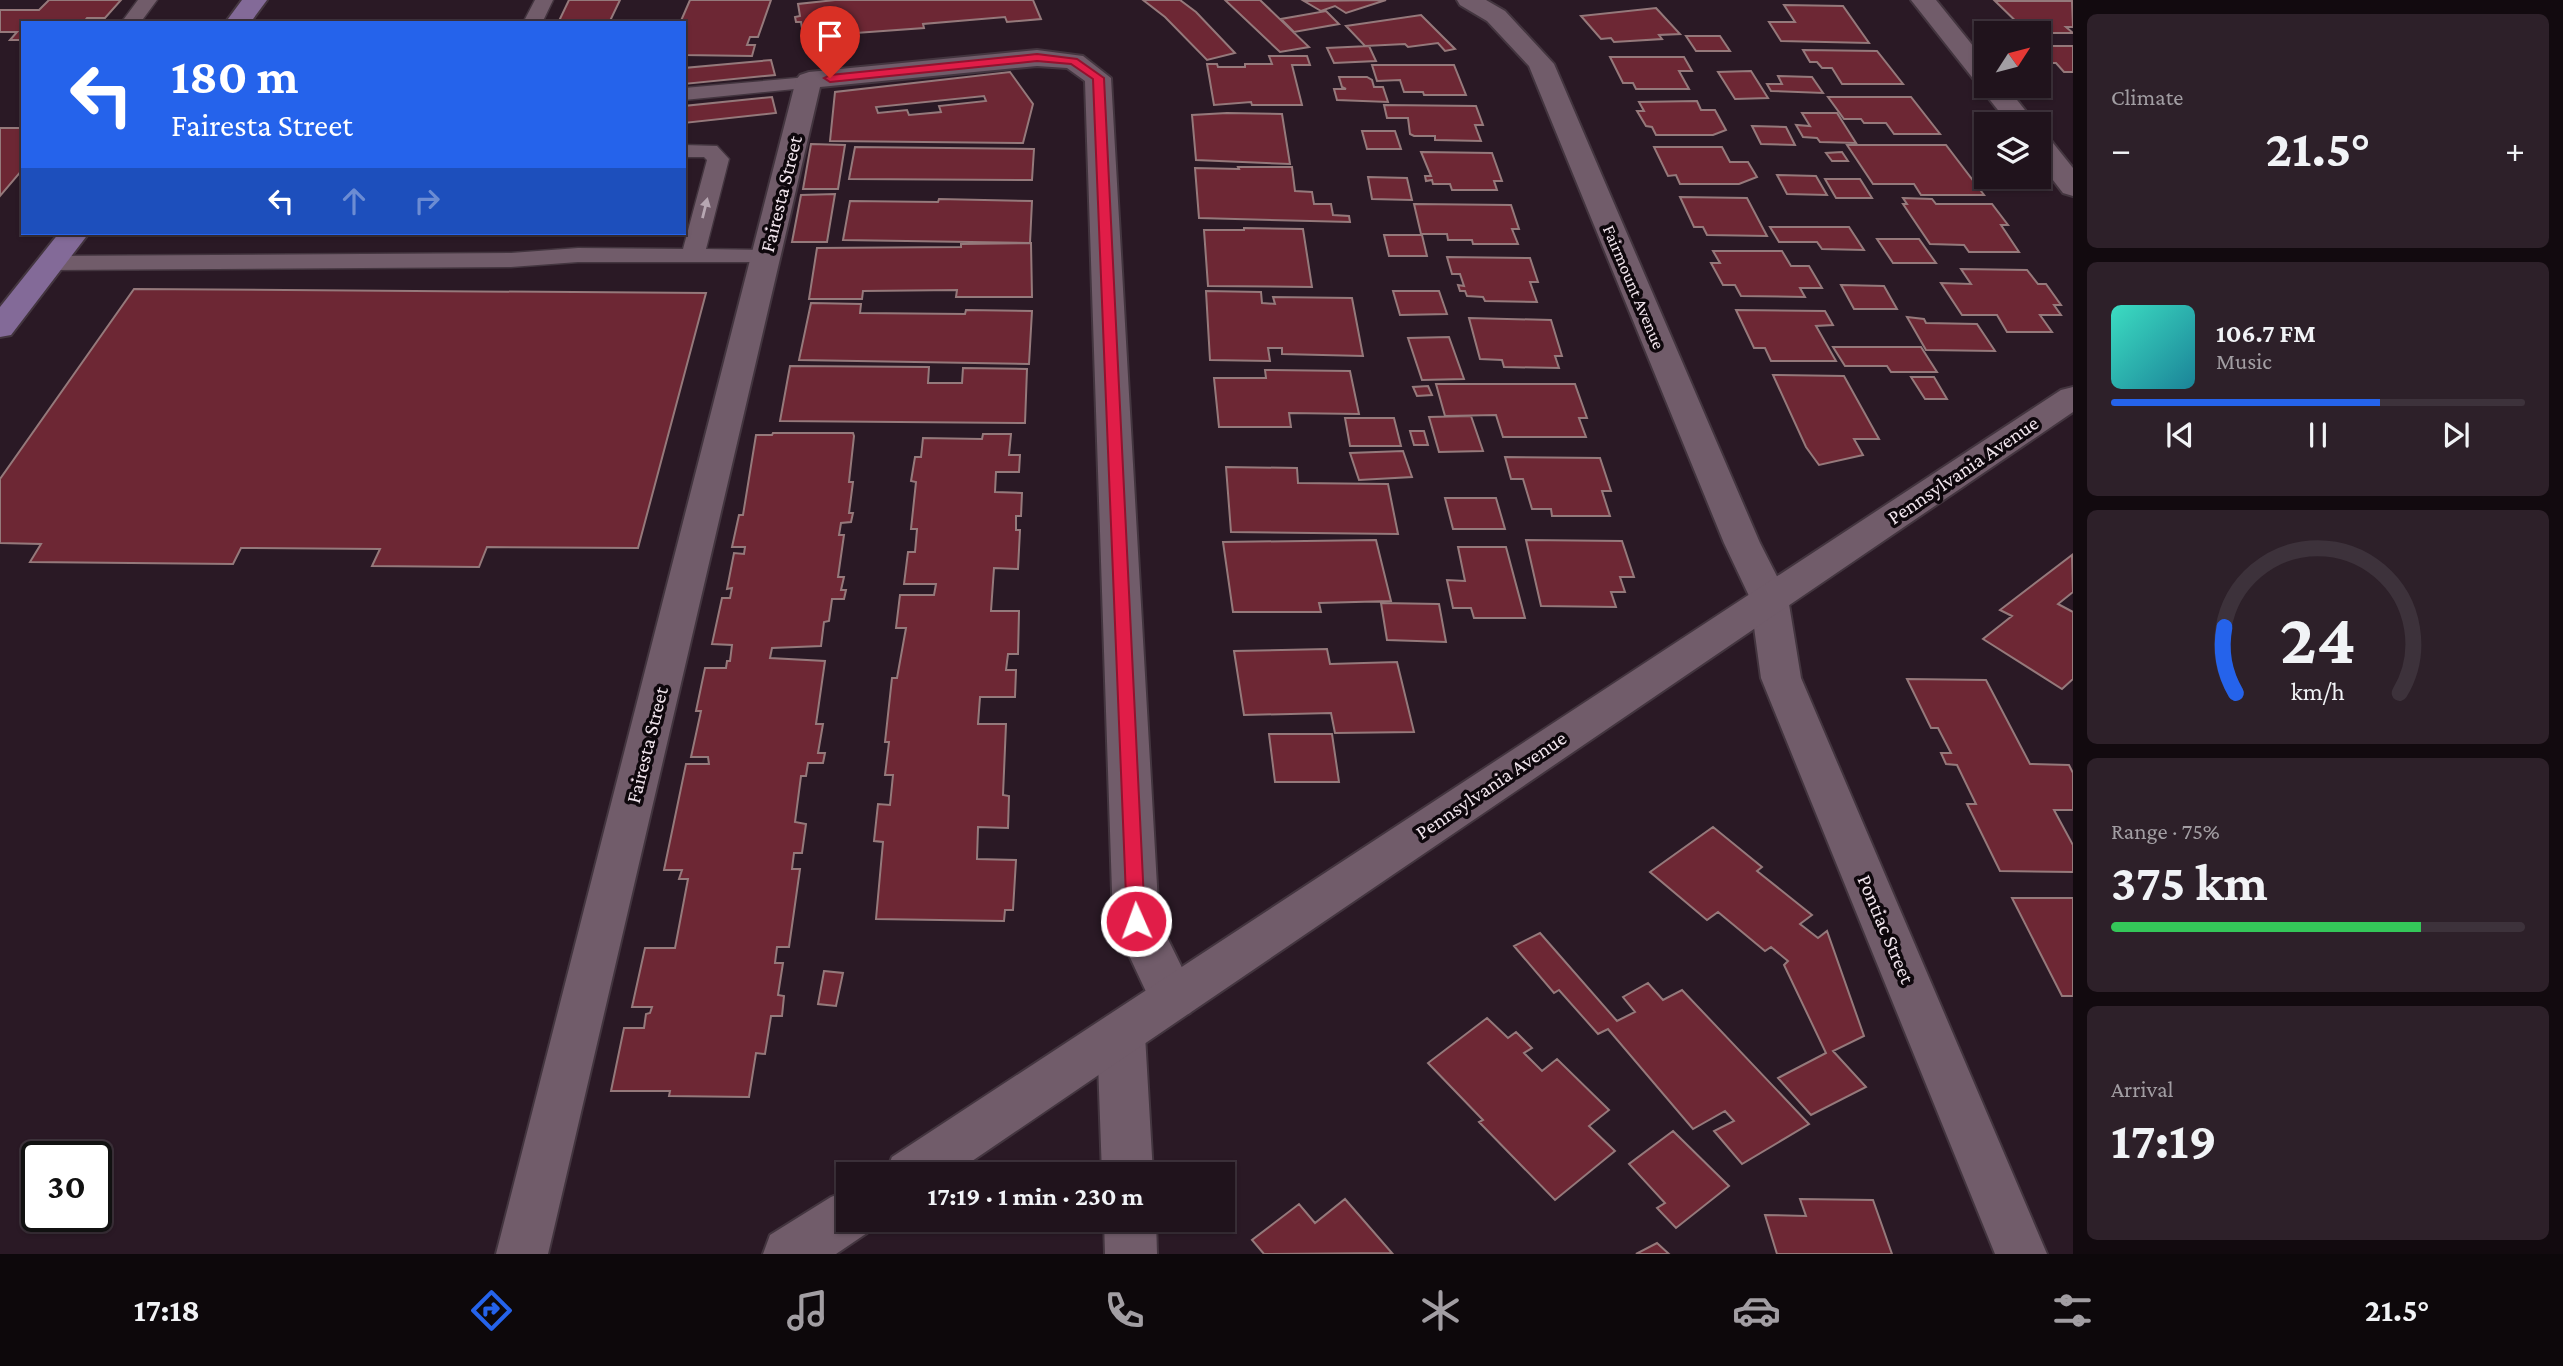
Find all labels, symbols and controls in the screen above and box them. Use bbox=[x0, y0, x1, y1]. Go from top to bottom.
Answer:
pin bbox=[800, 6, 860, 78]
icon: arrive bbox=[811, 17, 849, 55]
north arrow bbox=[1974, 21, 2051, 98]
map controls bbox=[1974, 21, 2051, 189]
icon: left bbox=[56, 49, 147, 140]
text: 180 m bbox=[171, 49, 299, 104]
text: Climate bbox=[2111, 84, 2183, 110]
text: Fairesta Street bbox=[171, 107, 353, 143]
button: layers bbox=[1974, 112, 2051, 189]
text: 21.5° bbox=[2266, 119, 2371, 177]
text: − bbox=[2111, 128, 2131, 170]
text: + bbox=[2505, 128, 2525, 170]
street label: Fairesta Street bbox=[755, 132, 807, 255]
icon: left bbox=[262, 182, 300, 220]
icon: ahead bbox=[335, 182, 373, 220]
icon: right bbox=[408, 182, 446, 220]
one-way arrow bbox=[700, 197, 711, 219]
street label: Fairmount Avenue bbox=[1599, 222, 1669, 352]
text: 106.7 FM bbox=[2216, 319, 2316, 348]
text: Music bbox=[2216, 348, 2272, 374]
street label: Pennsylvania Avenue bbox=[1883, 411, 2043, 529]
icon: previous bbox=[2161, 416, 2199, 454]
icon: pause bbox=[2299, 416, 2337, 454]
icon: next bbox=[2437, 416, 2475, 454]
text: 24 bbox=[2280, 598, 2356, 679]
text: km/h bbox=[2291, 678, 2345, 705]
street label: Fairesta Street bbox=[621, 683, 673, 806]
street label: Pennsylvania Avenue bbox=[1411, 726, 1571, 844]
text: Range · 75% bbox=[2111, 818, 2220, 844]
text: 375 km bbox=[2111, 853, 2268, 911]
street label: Pontiac Street bbox=[1852, 871, 1920, 988]
position arrow bbox=[1099, 884, 1173, 958]
text: Arrival bbox=[2111, 1076, 2174, 1102]
text: 17:19 bbox=[2111, 1111, 2217, 1169]
speed limit sign: 30 bbox=[21, 1141, 112, 1232]
text: 17:19 · 1 min · 230 m bbox=[927, 1182, 1144, 1211]
icon: directions bbox=[467, 1286, 516, 1335]
icon: music bbox=[783, 1286, 832, 1335]
icon: phone bbox=[1100, 1286, 1149, 1335]
icon: climate bbox=[1416, 1286, 1465, 1335]
icon: car bbox=[1732, 1286, 1781, 1335]
icon: filters bbox=[2048, 1286, 2097, 1335]
text: 17:18 bbox=[134, 1292, 200, 1328]
text: 21.5° bbox=[2365, 1292, 2429, 1328]

